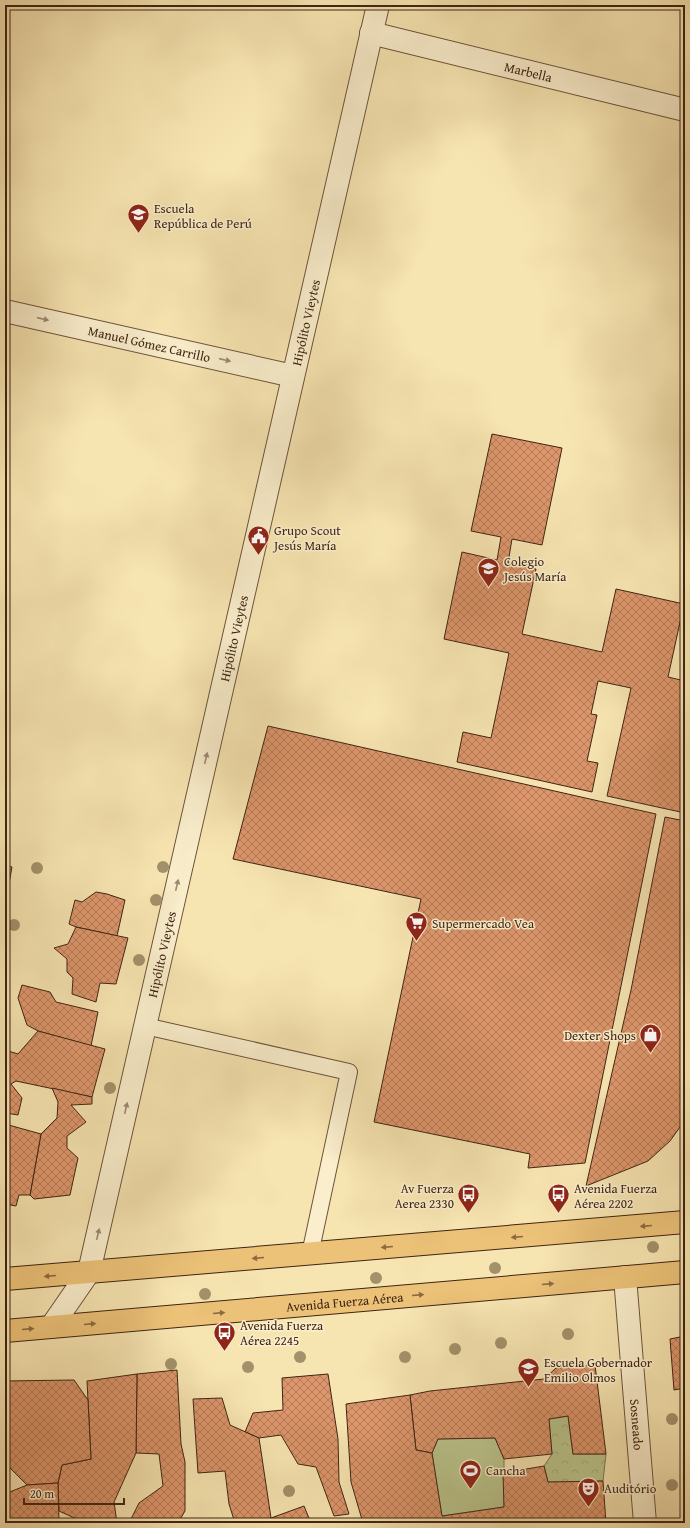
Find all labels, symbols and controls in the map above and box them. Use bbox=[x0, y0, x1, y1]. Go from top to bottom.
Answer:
street label: Marbella bbox=[503, 57, 555, 87]
place label: Escuela República de Perú bbox=[154, 199, 252, 233]
school or university icon: Escuela República de Perú bbox=[125, 202, 151, 235]
street label: Hipólito Vieytes bbox=[287, 277, 325, 367]
one-way arrow bbox=[37, 317, 49, 323]
street label: Manuel Gómez Carrillo bbox=[86, 321, 213, 367]
one-way arrow bbox=[218, 358, 231, 364]
place label: Grupo Scout Jesús María bbox=[272, 521, 341, 555]
public building icon: Grupo Scout Jesús María bbox=[246, 524, 272, 557]
place label: Colegio Jesús María bbox=[502, 552, 567, 586]
school or university icon: Colegio Jesús María bbox=[475, 555, 501, 588]
street label: Hipólito Vieytes bbox=[215, 593, 253, 683]
one-way arrow bbox=[203, 752, 209, 764]
one-way arrow bbox=[175, 879, 181, 891]
street label: Hipólito Vieytes bbox=[142, 909, 181, 999]
supermarket icon: Supermercado Vea bbox=[404, 910, 430, 943]
place label: Supermercado Vea bbox=[432, 914, 535, 933]
shop icon: Dexter Shops bbox=[638, 1022, 664, 1055]
place label: Dexter Shops bbox=[564, 1026, 636, 1045]
one-way arrow bbox=[124, 1101, 130, 1114]
place label: Av Fuerza Aerea 2330 bbox=[395, 1179, 455, 1213]
place label: Avenida Fuerza Aérea 2202 bbox=[574, 1179, 658, 1213]
bus stop icon: Av Fuerza Aerea 2330 bbox=[456, 1182, 482, 1215]
bus stop icon: Avenida Fuerza Aérea 2202 bbox=[545, 1182, 571, 1215]
one-way arrow bbox=[640, 1222, 652, 1229]
one-way arrow bbox=[95, 1228, 101, 1240]
one-way arrow bbox=[511, 1233, 523, 1240]
one-way arrow bbox=[381, 1244, 393, 1251]
one-way arrow bbox=[251, 1255, 264, 1262]
one-way arrow bbox=[44, 1272, 56, 1279]
one-way arrow bbox=[542, 1281, 554, 1287]
street label: Avenida Fuerza Aérea bbox=[285, 1287, 405, 1316]
one-way arrow bbox=[412, 1292, 424, 1299]
one-way arrow bbox=[213, 1309, 225, 1316]
place label: Avenida Fuerza Aérea 2245 bbox=[240, 1316, 324, 1350]
bus stop icon: Avenida Fuerza Aérea 2245 bbox=[211, 1319, 237, 1352]
one-way arrow bbox=[84, 1320, 96, 1327]
one-way arrow bbox=[22, 1326, 34, 1332]
place label: Escuela Gobernador Emilio Olmos bbox=[544, 1353, 653, 1387]
school or university icon: Escuela Gobernador Emilio Olmos bbox=[515, 1356, 541, 1389]
street label: Sosneado bbox=[625, 1398, 649, 1451]
sports icon: Cancha bbox=[458, 1457, 484, 1490]
place label: Cancha bbox=[486, 1461, 526, 1480]
theatre icon: Auditório bbox=[575, 1475, 601, 1508]
place label: Auditório bbox=[604, 1479, 657, 1498]
scale bar bbox=[24, 1480, 124, 1506]
text: 20 m bbox=[30, 1485, 54, 1502]

